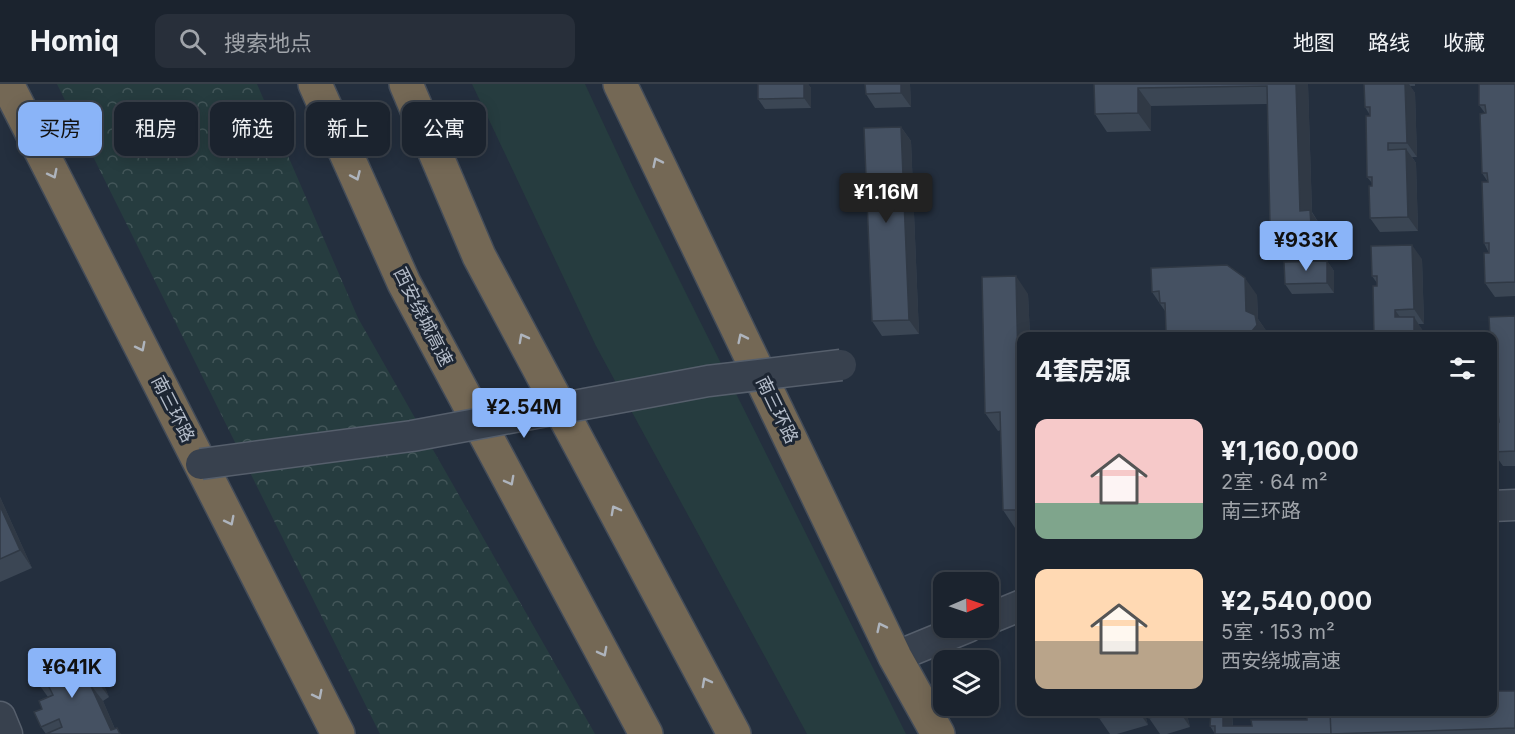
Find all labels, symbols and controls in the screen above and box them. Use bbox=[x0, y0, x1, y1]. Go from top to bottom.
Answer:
search box bbox=[155, 14, 575, 68]
text: Homiq bbox=[30, 24, 119, 58]
icon: search bbox=[176, 25, 209, 58]
text: 搜索地点 bbox=[224, 30, 312, 56]
text: 地图 bbox=[1293, 30, 1335, 55]
text: 路线 bbox=[1368, 30, 1410, 55]
text: 收藏 bbox=[1443, 30, 1485, 55]
chip: 买房 bbox=[18, 102, 102, 156]
chip: 租房 bbox=[114, 102, 198, 156]
chip: 筛选 bbox=[210, 102, 294, 156]
chip: 新上 bbox=[306, 102, 390, 156]
chip: 公寓 bbox=[402, 102, 486, 156]
one-way arrow bbox=[653, 157, 665, 168]
one-way arrow bbox=[45, 167, 57, 178]
one-way arrow bbox=[349, 169, 361, 180]
pin: ¥1.16M bbox=[837, 173, 935, 224]
text: ¥1.16M bbox=[853, 180, 919, 204]
pin: ¥933K bbox=[1264, 221, 1348, 272]
text: ¥933K bbox=[1274, 228, 1338, 252]
street label: 西安绕城高速 bbox=[390, 264, 457, 370]
one-way arrow bbox=[737, 333, 749, 344]
one-way arrow bbox=[519, 334, 530, 344]
one-way arrow bbox=[134, 341, 145, 352]
icon: filters bbox=[1446, 352, 1479, 385]
text: 4套房源 bbox=[1035, 355, 1131, 386]
street label: 南三环路 bbox=[148, 372, 199, 446]
street label: 南三环路 bbox=[752, 373, 803, 447]
pin: ¥2.54M bbox=[475, 388, 573, 439]
text: ¥2.54M bbox=[486, 395, 562, 419]
text: ¥1,160,000 bbox=[1221, 435, 1359, 466]
icon: home bbox=[1083, 443, 1155, 515]
text: 2室 · 64 m² bbox=[1221, 470, 1328, 494]
one-way arrow bbox=[503, 474, 514, 485]
text: 南三环路 bbox=[1221, 499, 1301, 523]
one-way arrow bbox=[611, 506, 622, 516]
one-way arrow bbox=[222, 515, 234, 526]
north arrow bbox=[933, 572, 999, 638]
map controls bbox=[933, 572, 999, 716]
text: ¥2,540,000 bbox=[1221, 585, 1372, 616]
icon: home bbox=[1083, 593, 1155, 665]
text: 5室 · 153 m² bbox=[1221, 620, 1335, 644]
one-way arrow bbox=[876, 622, 888, 633]
one-way arrow bbox=[595, 646, 607, 657]
pin: ¥641K bbox=[30, 648, 114, 699]
text: 西安绕城高速 bbox=[1221, 649, 1341, 673]
button: layers bbox=[933, 650, 999, 716]
text: ¥641K bbox=[42, 655, 102, 679]
one-way arrow bbox=[702, 678, 713, 689]
one-way arrow bbox=[311, 688, 322, 699]

